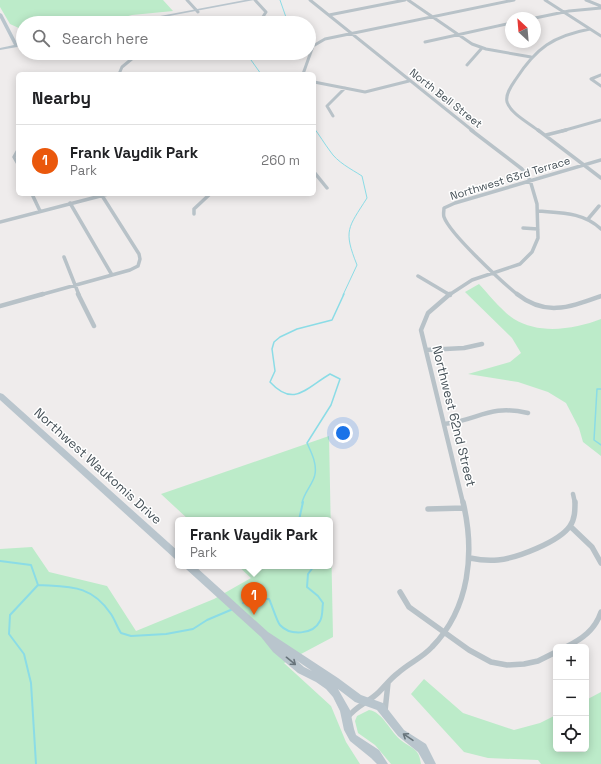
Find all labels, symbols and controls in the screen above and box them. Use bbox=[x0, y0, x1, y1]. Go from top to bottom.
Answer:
north arrow bbox=[505, 12, 541, 48]
search box bbox=[16, 16, 316, 60]
icon: search bbox=[30, 27, 52, 49]
text: Search here bbox=[62, 29, 148, 48]
street label: North Bell Street bbox=[407, 65, 485, 131]
text: Nearby bbox=[32, 87, 91, 109]
text: Frank Vaydik Park bbox=[70, 143, 198, 162]
text: 1 bbox=[42, 152, 48, 169]
text: 260 m bbox=[261, 152, 300, 169]
street label: Northwest 63rd Terrace bbox=[448, 153, 572, 203]
text: Park bbox=[70, 162, 97, 179]
street label: Northwest 62nd Street bbox=[428, 344, 480, 488]
street label: Northwest Waukomis Drive bbox=[31, 404, 165, 528]
your location bbox=[333, 423, 353, 443]
popup bbox=[175, 517, 333, 569]
text: Frank Vaydik Park bbox=[190, 525, 318, 544]
text: Park bbox=[190, 544, 217, 561]
pin: 1 bbox=[241, 582, 267, 615]
map controls bbox=[553, 644, 589, 752]
button: + bbox=[553, 644, 589, 680]
one-way arrow bbox=[285, 657, 296, 666]
button: − bbox=[553, 680, 589, 716]
button: locate bbox=[553, 716, 589, 752]
one-way arrow bbox=[403, 733, 414, 741]

